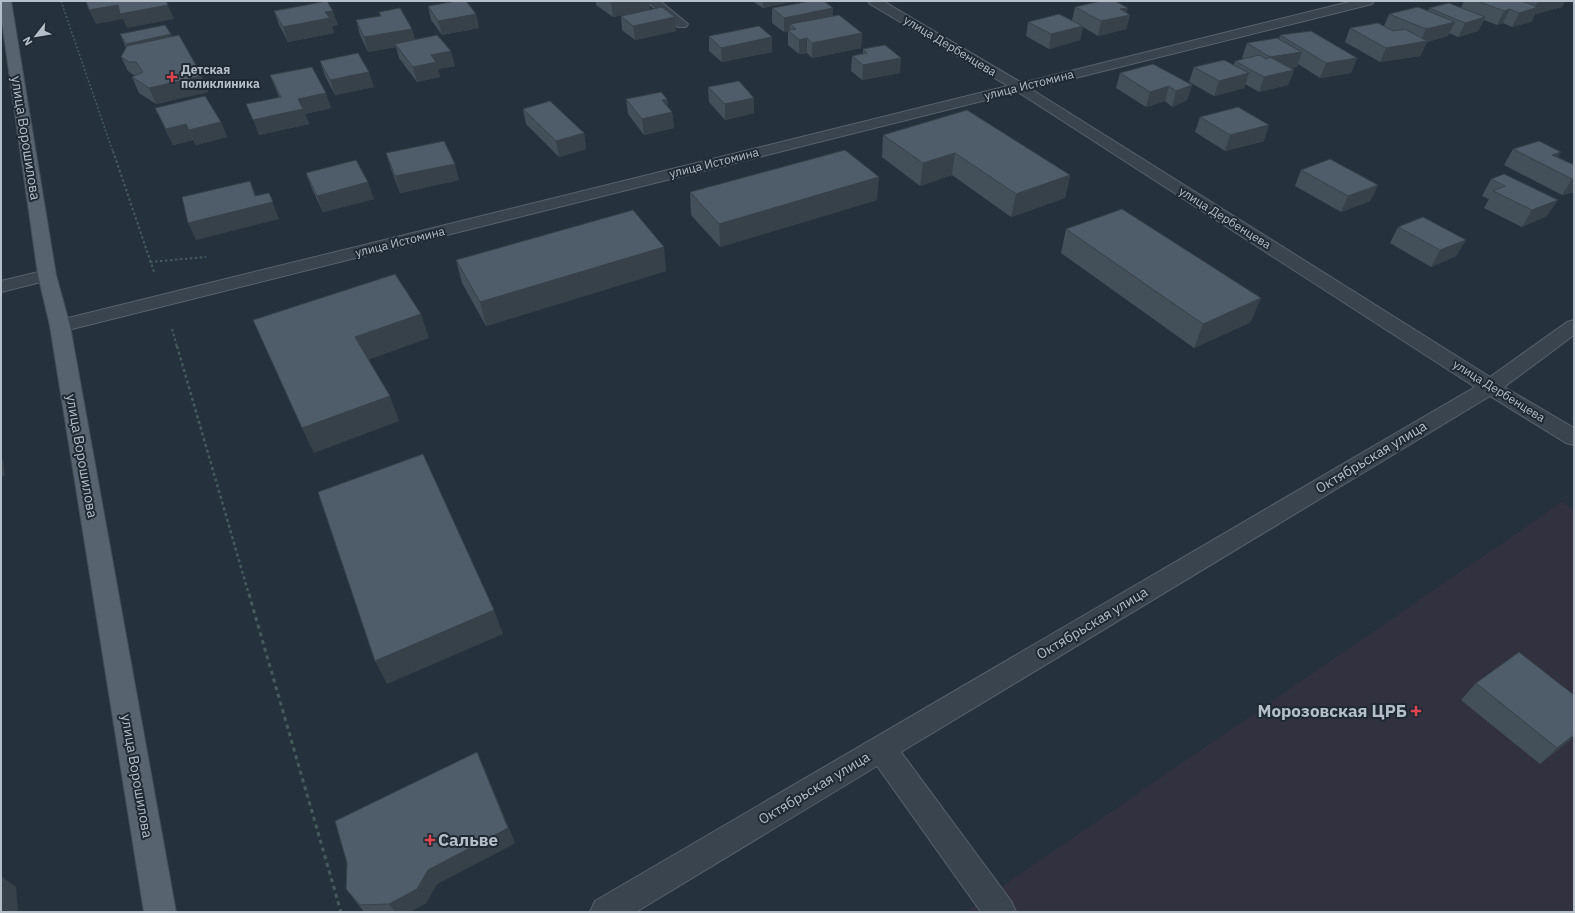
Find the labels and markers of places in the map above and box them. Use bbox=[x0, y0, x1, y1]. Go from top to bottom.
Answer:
place label: Детская поликлиника bbox=[181, 62, 260, 91]
marker: Детская поликлиника bbox=[166, 71, 178, 83]
place label: Морозовская ЦРБ bbox=[1257, 700, 1407, 722]
marker: Морозовская ЦРБ bbox=[1410, 705, 1422, 717]
place label: Сальве bbox=[438, 829, 498, 851]
marker: Сальве bbox=[425, 835, 435, 845]

